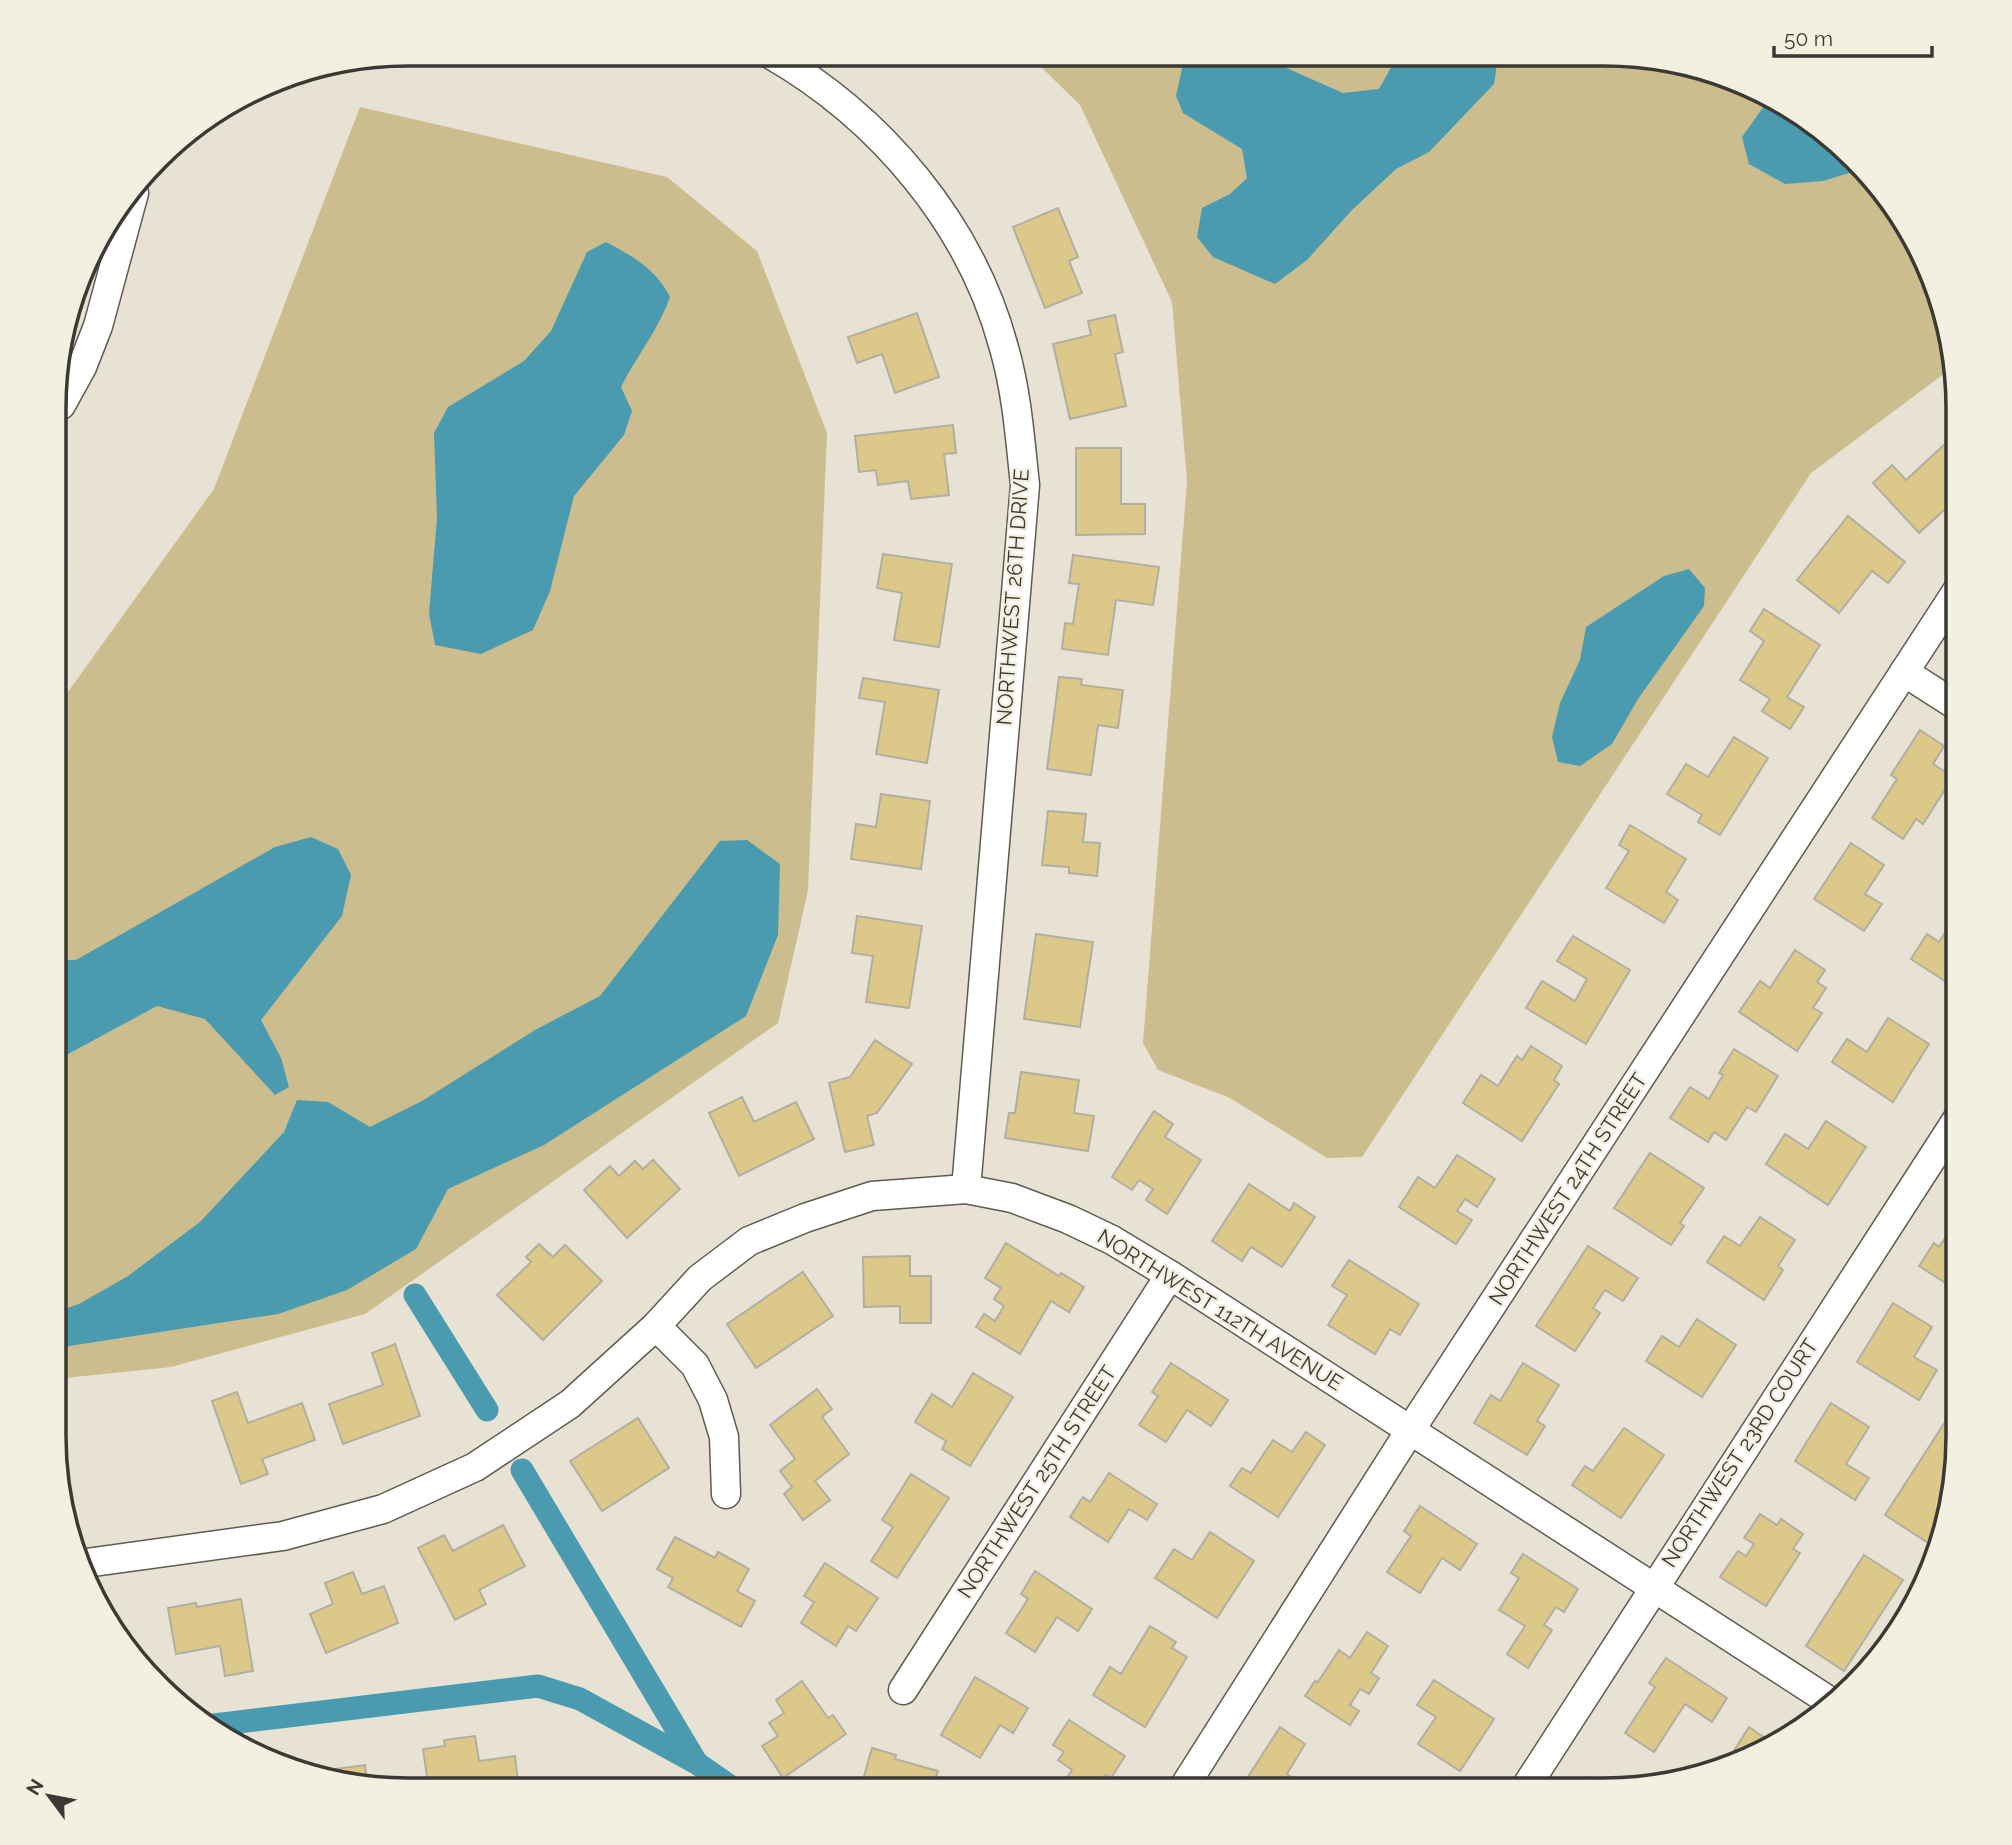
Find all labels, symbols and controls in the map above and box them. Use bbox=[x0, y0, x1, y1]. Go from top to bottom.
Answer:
scale bar bbox=[1774, 14, 1932, 58]
text: 50 m bbox=[1784, 26, 1833, 51]
street label: NORTHWEST 26TH DRIVE bbox=[991, 468, 1034, 726]
street label: NORTHWEST 24TH STREET bbox=[1483, 1068, 1652, 1309]
street label: NORTHWEST 112TH AVENUE bbox=[1093, 1224, 1347, 1396]
street label: NORTHWEST 23RD COURT bbox=[1656, 1334, 1823, 1572]
street label: NORTHWEST 25TH STREET bbox=[952, 1361, 1121, 1603]
north arrow bbox=[14, 1761, 84, 1831]
text: N bbox=[21, 1775, 48, 1799]

